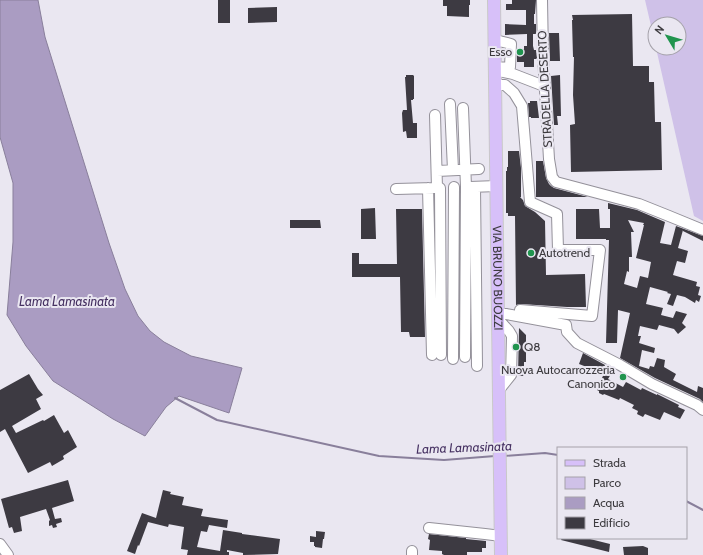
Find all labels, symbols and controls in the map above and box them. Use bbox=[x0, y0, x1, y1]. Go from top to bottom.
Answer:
north arrow bbox=[647, 16, 687, 56]
text: N bbox=[651, 22, 667, 37]
street label: STRADELLA DESERTO bbox=[534, 30, 555, 148]
place label: Esso bbox=[489, 44, 512, 59]
marker: Esso bbox=[515, 47, 525, 57]
street label: VIA BRUNO BUOZZI bbox=[490, 225, 506, 331]
place label: Autotrend bbox=[539, 245, 590, 260]
marker: Autotrend bbox=[526, 248, 536, 258]
water label: Lama Lamasinata bbox=[19, 293, 115, 309]
place label: Q8 bbox=[524, 339, 541, 354]
marker: Q8 bbox=[511, 342, 521, 352]
place label: Nuova Autocarrozzeria Canonico bbox=[501, 362, 615, 391]
marker: Nuova Autocarrozzeria Canonico bbox=[618, 372, 628, 382]
water label: Lama Lamasinata bbox=[416, 437, 512, 457]
legend bbox=[557, 447, 687, 539]
text: Strada bbox=[593, 455, 626, 470]
text: Parco bbox=[593, 475, 621, 490]
text: Acqua bbox=[593, 495, 625, 510]
text: Edificio bbox=[593, 515, 630, 530]

